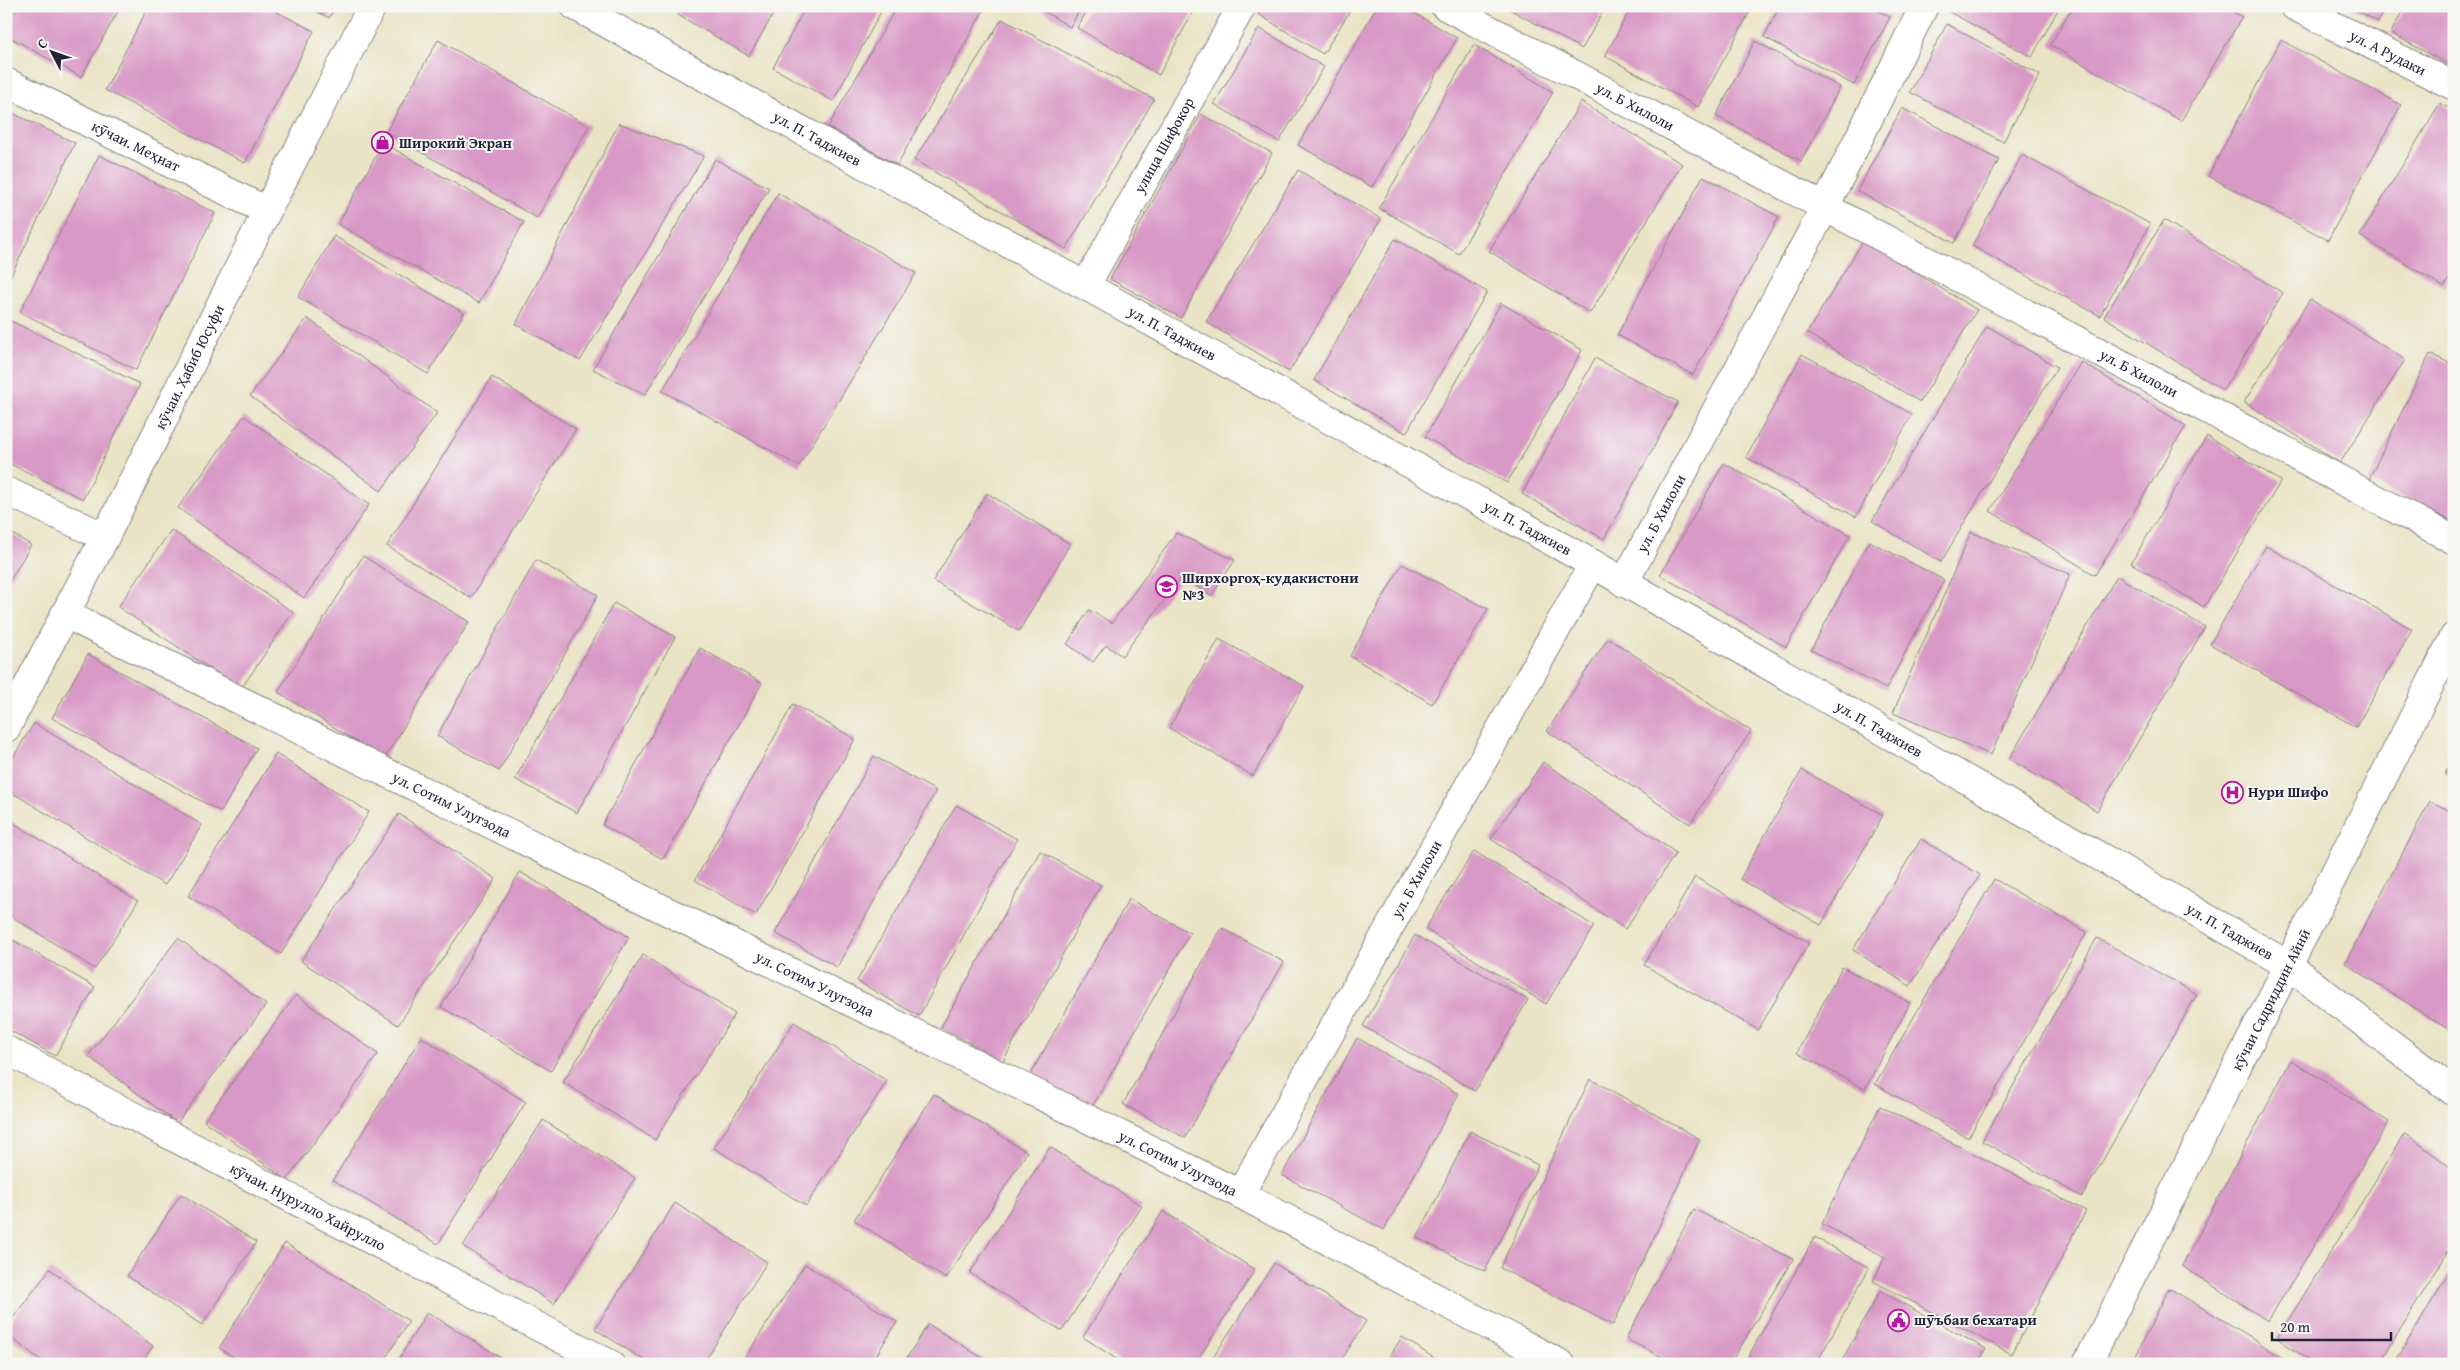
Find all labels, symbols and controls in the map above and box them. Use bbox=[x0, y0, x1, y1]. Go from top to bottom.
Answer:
street label: ул. А Рудаки bbox=[2345, 24, 2430, 81]
north arrow bbox=[28, 28, 78, 78]
text: С bbox=[32, 34, 52, 53]
street label: ул. Б Хилоли bbox=[1591, 76, 1678, 136]
street label: улица Шифокор bbox=[1128, 93, 1199, 198]
street label: ул. П. Таджиев bbox=[769, 105, 865, 171]
street label: кӯчаи. Меҳнат bbox=[88, 115, 185, 177]
shop icon: Широкий Экран bbox=[371, 131, 395, 155]
place label: Широкий Экран bbox=[399, 132, 512, 153]
street label: ул. П. Таджиев bbox=[1124, 300, 1220, 366]
street label: кӯчаи. Ҳабиб Юсуфи bbox=[149, 301, 229, 433]
street label: ул. Б Хилоли bbox=[2095, 343, 2182, 402]
street label: ул. Б Хилоли bbox=[1631, 470, 1690, 557]
street label: ул. П. Таджиев bbox=[1479, 494, 1575, 560]
place label: Ширхоргоҳ-кудакистони №3 bbox=[1182, 567, 1359, 605]
school or university icon: Ширхоргоҳ-кудакистони №3 bbox=[1154, 575, 1178, 599]
street label: ул. П. Таджиев bbox=[1831, 695, 1927, 762]
street label: ул. Сотим Улугзода bbox=[388, 766, 515, 843]
hospital icon: Нури Шифо bbox=[2220, 780, 2244, 804]
place label: Нури Шифо bbox=[2248, 781, 2329, 802]
street label: ул. Б Хилоли bbox=[1385, 836, 1446, 922]
street label: ул. П. Таджиев bbox=[2182, 897, 2277, 964]
street label: кӯчаи Садриддин Айнӣ bbox=[2226, 925, 2315, 1074]
street label: ул. Сотим Улугзода bbox=[751, 945, 878, 1022]
street label: ул. Сотим Улугзода bbox=[1114, 1124, 1242, 1201]
street label: кӯчаи. Нурулло Хайрулло bbox=[226, 1157, 390, 1256]
public building icon: шӯъбаи бехатари bbox=[1886, 1308, 1910, 1332]
place label: шӯъбаи бехатари bbox=[1914, 1309, 2038, 1330]
scale bar bbox=[2272, 1310, 2391, 1342]
text: 20 m bbox=[2280, 1316, 2311, 1337]

